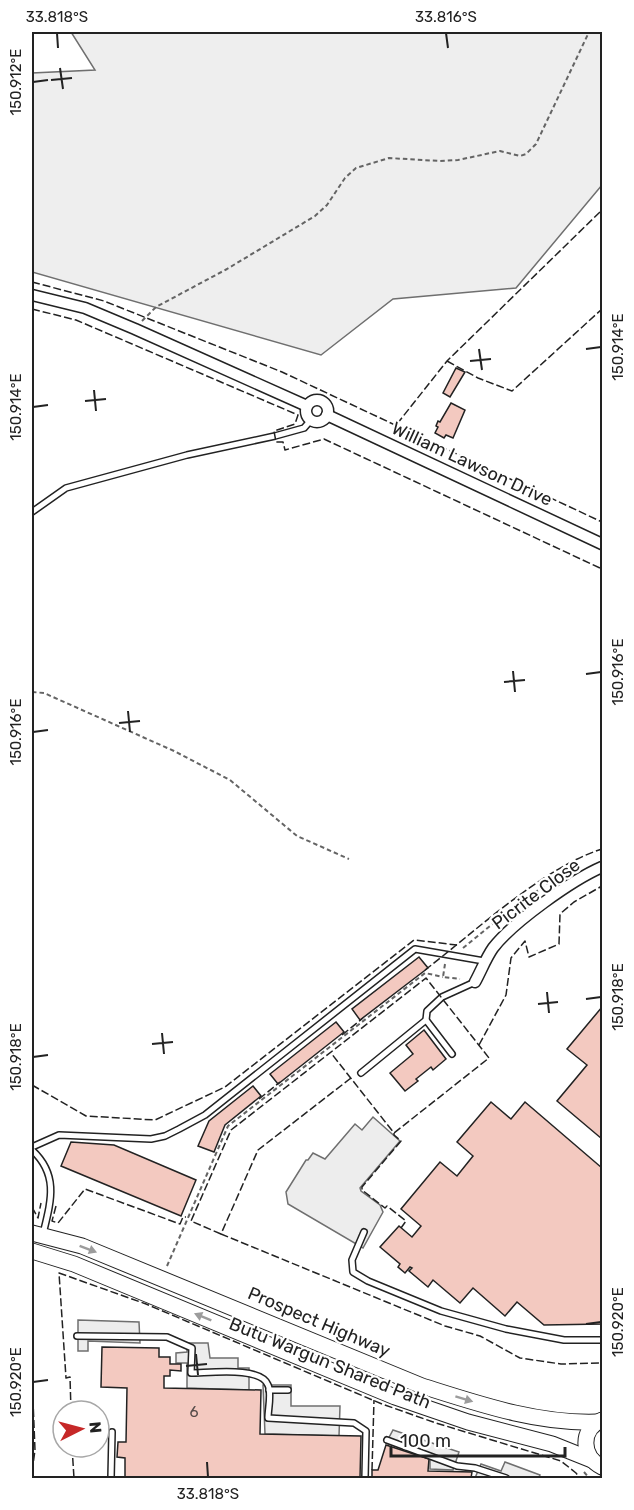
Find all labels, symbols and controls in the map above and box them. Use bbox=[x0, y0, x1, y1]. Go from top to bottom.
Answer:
text: 33.818°S bbox=[26, 8, 88, 26]
text: 33.816°S bbox=[415, 8, 477, 26]
text: 150.912°E bbox=[7, 49, 25, 115]
text: 150.914°E bbox=[609, 313, 627, 381]
text: 150.914°E bbox=[7, 373, 25, 441]
street label: William Lawson Drive bbox=[388, 417, 556, 511]
text: 150.916°E bbox=[609, 639, 627, 706]
text: 150.916°E bbox=[7, 699, 25, 766]
street label: Picrite Close bbox=[488, 854, 584, 934]
text: 150.918°E bbox=[609, 963, 627, 1031]
text: 150.918°E bbox=[7, 1023, 25, 1091]
one-way arrow bbox=[79, 1244, 97, 1254]
street label: Prospect Highway bbox=[244, 1282, 394, 1362]
text: 150.920°E bbox=[609, 1287, 627, 1357]
one-way arrow bbox=[193, 1312, 211, 1322]
street label: Butu Wargun Shared Path bbox=[226, 1312, 434, 1414]
text: 150.920°E bbox=[7, 1347, 25, 1417]
one-way arrow bbox=[455, 1395, 473, 1404]
north arrow bbox=[51, 1399, 111, 1459]
house number: 6 bbox=[189, 1403, 199, 1421]
scale bar bbox=[391, 1420, 565, 1458]
text: N bbox=[85, 1421, 105, 1434]
text: 100 m bbox=[400, 1430, 451, 1452]
text: 33.818°S bbox=[177, 1485, 239, 1503]

